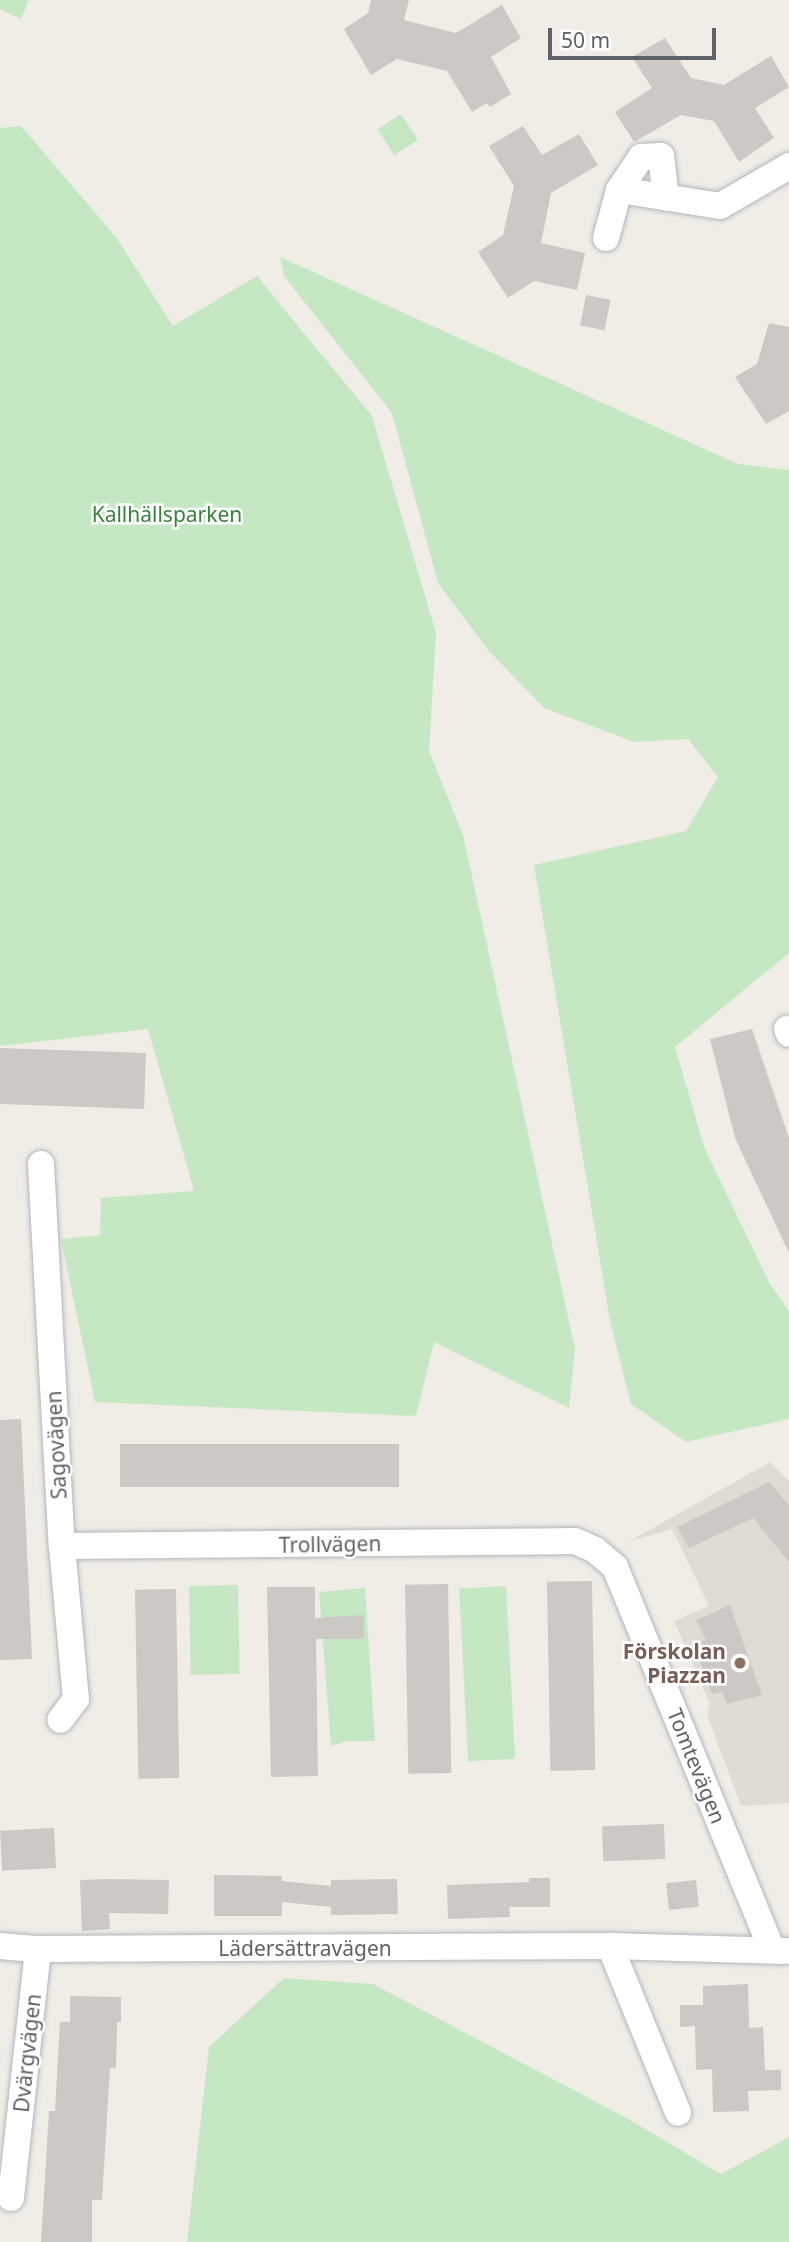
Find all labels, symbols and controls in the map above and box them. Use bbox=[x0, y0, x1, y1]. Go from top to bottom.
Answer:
scale bar bbox=[551, 14, 719, 58]
text: 50 m bbox=[561, 26, 610, 54]
park label: Kallhällsparken bbox=[92, 501, 242, 527]
street label: Sagovägen bbox=[41, 1390, 71, 1500]
street label: Trollvägen bbox=[278, 1531, 382, 1557]
place label: Förskolan Piazzan bbox=[623, 1638, 726, 1688]
marker: Förskolan Piazzan bbox=[732, 1655, 748, 1671]
street label: Tomtevägen bbox=[663, 1705, 731, 1827]
street label: Lädersättravägen bbox=[218, 1935, 392, 1961]
street label: Dvärgvägen bbox=[8, 1992, 46, 2114]

